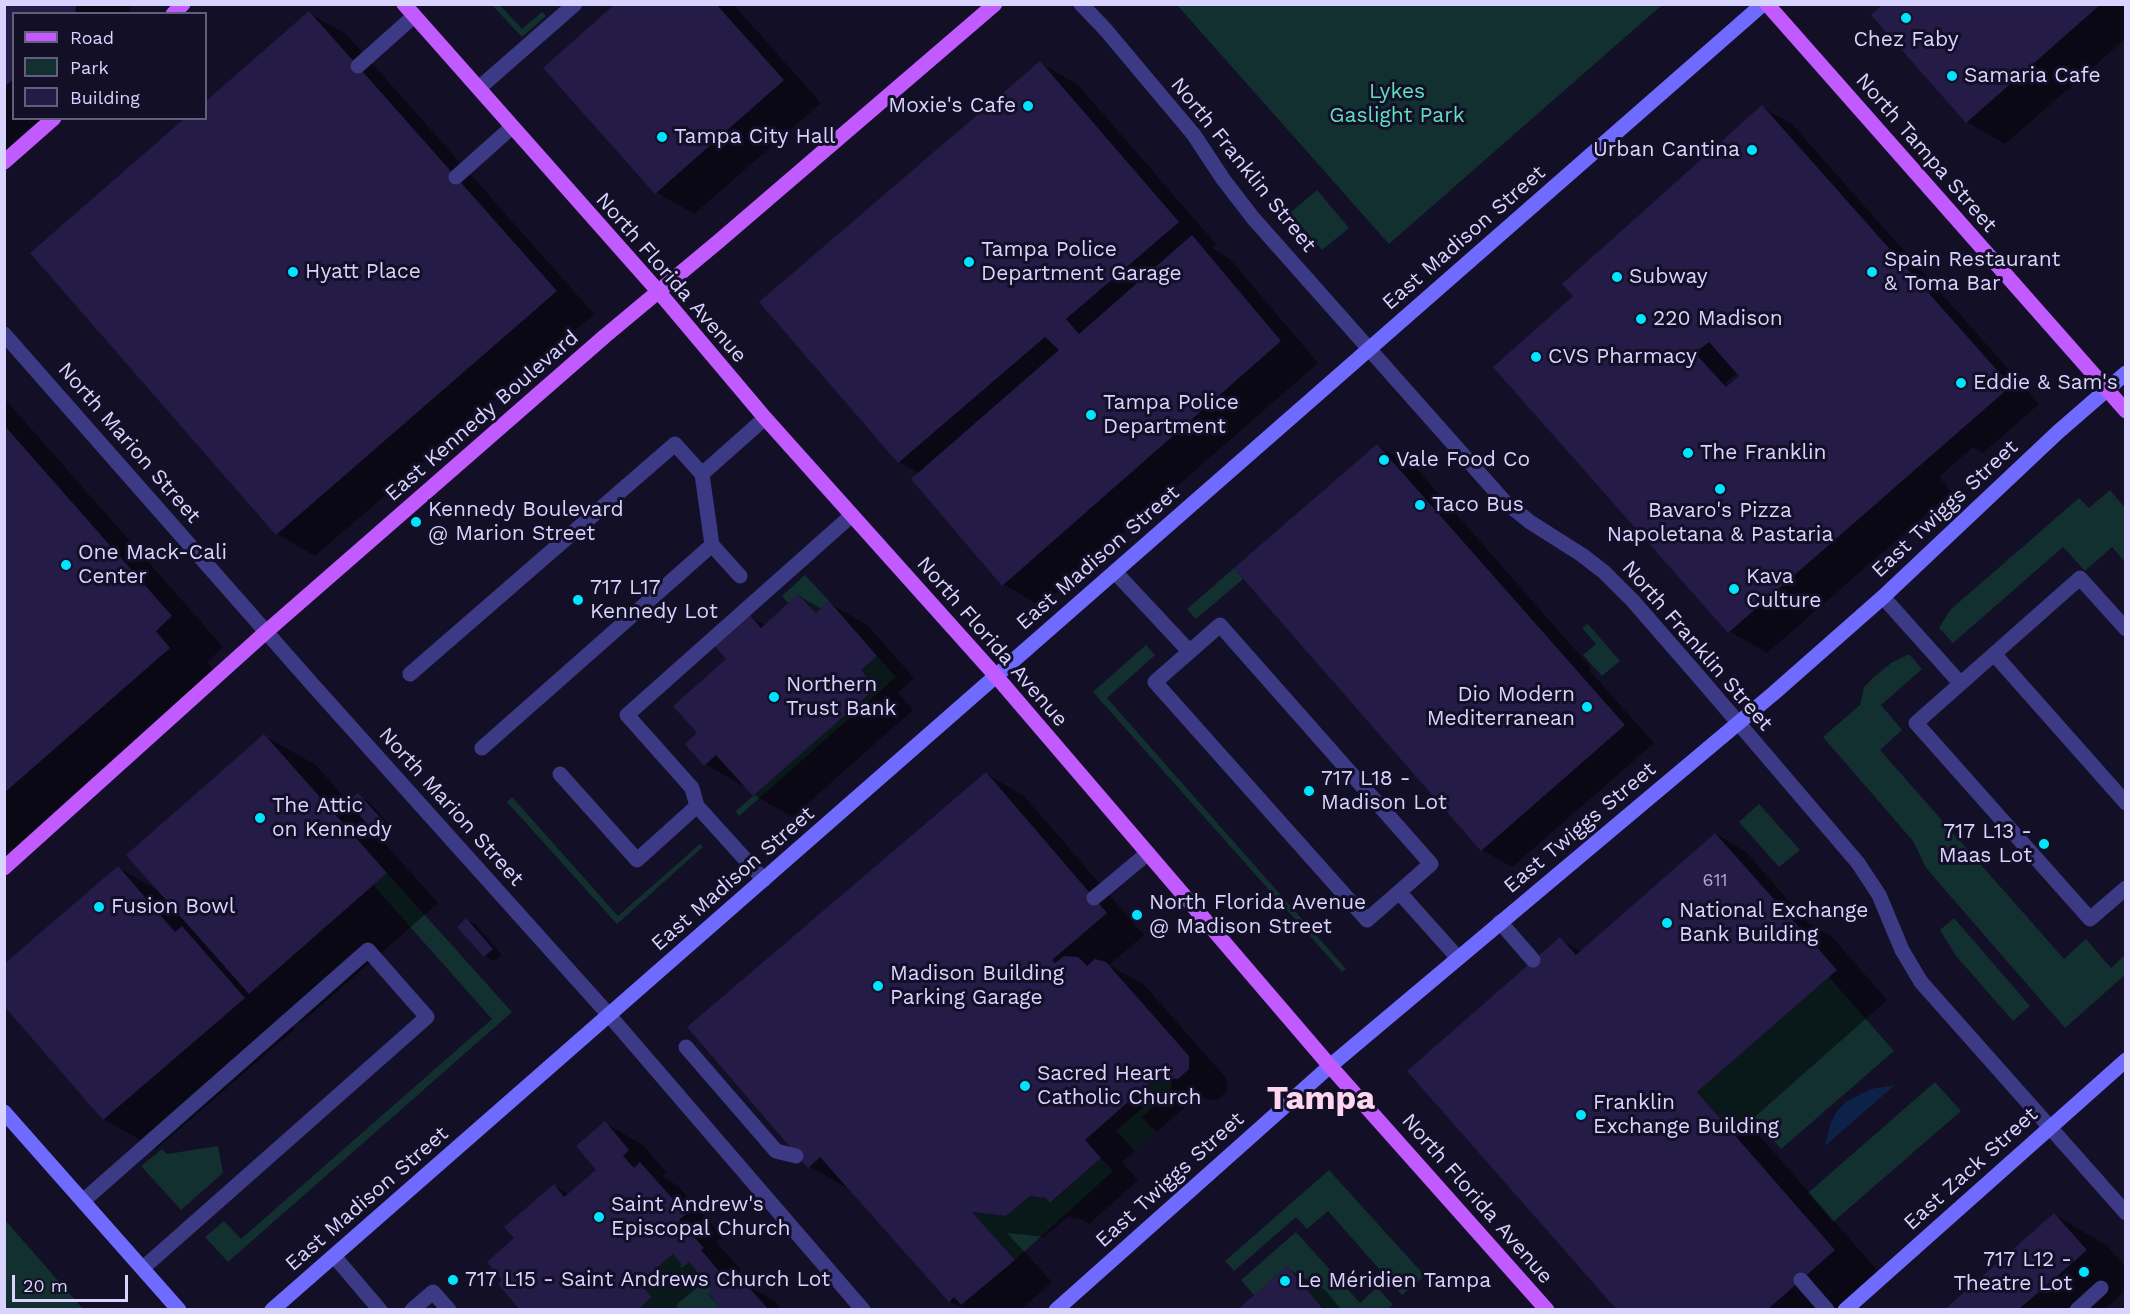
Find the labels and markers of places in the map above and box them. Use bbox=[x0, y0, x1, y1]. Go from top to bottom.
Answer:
marker: Chez Faby bbox=[1899, 11, 1913, 25]
place label: Chez Faby bbox=[1853, 27, 1959, 53]
place label: Samaria Cafe bbox=[1964, 63, 2100, 89]
marker: Samaria Cafe bbox=[1945, 69, 1959, 83]
place label: Moxie's Cafe bbox=[888, 93, 1016, 119]
marker: Moxie's Cafe bbox=[1021, 99, 1035, 113]
place label: Tampa City Hall bbox=[674, 124, 835, 150]
marker: Tampa City Hall bbox=[655, 130, 669, 144]
place label: Urban Cantina bbox=[1593, 137, 1740, 163]
marker: Urban Cantina bbox=[1745, 143, 1759, 157]
place label: Tampa Police Department Garage bbox=[981, 237, 1182, 287]
place label: Spain Restaurant & Toma Bar bbox=[1884, 247, 2060, 297]
marker: Tampa Police Department Garage bbox=[962, 255, 976, 269]
place label: Hyatt Place bbox=[305, 259, 421, 285]
place label: Subway bbox=[1629, 264, 1708, 290]
marker: Hyatt Place bbox=[286, 265, 300, 279]
marker: Spain Restaurant & Toma Bar bbox=[1865, 265, 1879, 279]
marker: Subway bbox=[1610, 270, 1624, 284]
place label: 220 Madison bbox=[1653, 306, 1783, 332]
marker: 220 Madison bbox=[1634, 312, 1648, 326]
place label: CVS Pharmacy bbox=[1548, 344, 1697, 370]
marker: CVS Pharmacy bbox=[1529, 350, 1543, 364]
place label: Eddie & Sam's bbox=[1973, 370, 2118, 396]
marker: Eddie & Sam's bbox=[1954, 376, 1968, 390]
place label: Tampa Police Department bbox=[1103, 390, 1239, 440]
marker: Tampa Police Department bbox=[1084, 408, 1098, 422]
place label: The Franklin bbox=[1700, 440, 1827, 466]
marker: The Franklin bbox=[1681, 446, 1695, 460]
place label: Vale Food Co bbox=[1396, 447, 1530, 473]
marker: Vale Food Co bbox=[1377, 453, 1391, 467]
marker: Bavaro's Pizza Napoletana & Pastaria bbox=[1713, 482, 1727, 496]
place label: Taco Bus bbox=[1432, 492, 1524, 518]
place label: Kennedy Boulevard @ Marion Street bbox=[428, 497, 624, 547]
marker: Taco Bus bbox=[1413, 498, 1427, 512]
place label: Bavaro's Pizza Napoletana & Pastaria bbox=[1607, 498, 1833, 548]
marker: Kennedy Boulevard @ Marion Street bbox=[409, 515, 423, 529]
place label: One Mack-Cali Center bbox=[78, 540, 227, 590]
marker: One Mack-Cali Center bbox=[59, 558, 73, 572]
place label: Kava Culture bbox=[1746, 564, 1821, 614]
place label: 717 L17 Kennedy Lot bbox=[590, 575, 718, 625]
marker: Kava Culture bbox=[1727, 582, 1741, 596]
marker: 717 L17 Kennedy Lot bbox=[571, 593, 585, 607]
place label: Northern Trust Bank bbox=[786, 672, 896, 722]
place label: Dio Modern Mediterranean bbox=[1427, 682, 1575, 732]
marker: Northern Trust Bank bbox=[767, 690, 781, 704]
marker: Dio Modern Mediterranean bbox=[1580, 700, 1594, 714]
place label: 717 L18 - Madison Lot bbox=[1321, 766, 1447, 816]
marker: 717 L18 - Madison Lot bbox=[1302, 784, 1316, 798]
place label: The Attic on Kennedy bbox=[272, 793, 392, 843]
marker: The Attic on Kennedy bbox=[253, 811, 267, 825]
place label: 717 L13 - Maas Lot bbox=[1939, 819, 2032, 869]
marker: 717 L13 - Maas Lot bbox=[2037, 837, 2051, 851]
place label: North Florida Avenue @ Madison Street bbox=[1149, 890, 1366, 940]
place label: Fusion Bowl bbox=[111, 894, 235, 920]
place label: National Exchange Bank Building bbox=[1679, 898, 1868, 948]
marker: Fusion Bowl bbox=[92, 900, 106, 914]
marker: North Florida Avenue @ Madison Street bbox=[1130, 908, 1144, 922]
marker: National Exchange Bank Building bbox=[1660, 916, 1674, 930]
place label: Madison Building Parking Garage bbox=[890, 961, 1064, 1011]
marker: Madison Building Parking Garage bbox=[871, 979, 885, 993]
place label: Sacred Heart Catholic Church bbox=[1037, 1061, 1202, 1111]
marker: Sacred Heart Catholic Church bbox=[1018, 1079, 1032, 1093]
place label: Franklin Exchange Building bbox=[1593, 1090, 1779, 1140]
marker: Franklin Exchange Building bbox=[1574, 1108, 1588, 1122]
place label: Saint Andrew's Episcopal Church bbox=[611, 1192, 791, 1242]
marker: Saint Andrew's Episcopal Church bbox=[592, 1210, 606, 1224]
place label: 717 L12 - Theatre Lot bbox=[1953, 1247, 2072, 1297]
marker: 717 L12 - Theatre Lot bbox=[2077, 1265, 2091, 1279]
place label: 717 L15 - Saint Andrews Church Lot bbox=[465, 1267, 830, 1293]
place label: Le Méridien Tampa bbox=[1297, 1268, 1491, 1294]
marker: 717 L15 - Saint Andrews Church Lot bbox=[446, 1273, 460, 1287]
marker: Le Méridien Tampa bbox=[1278, 1274, 1292, 1288]

